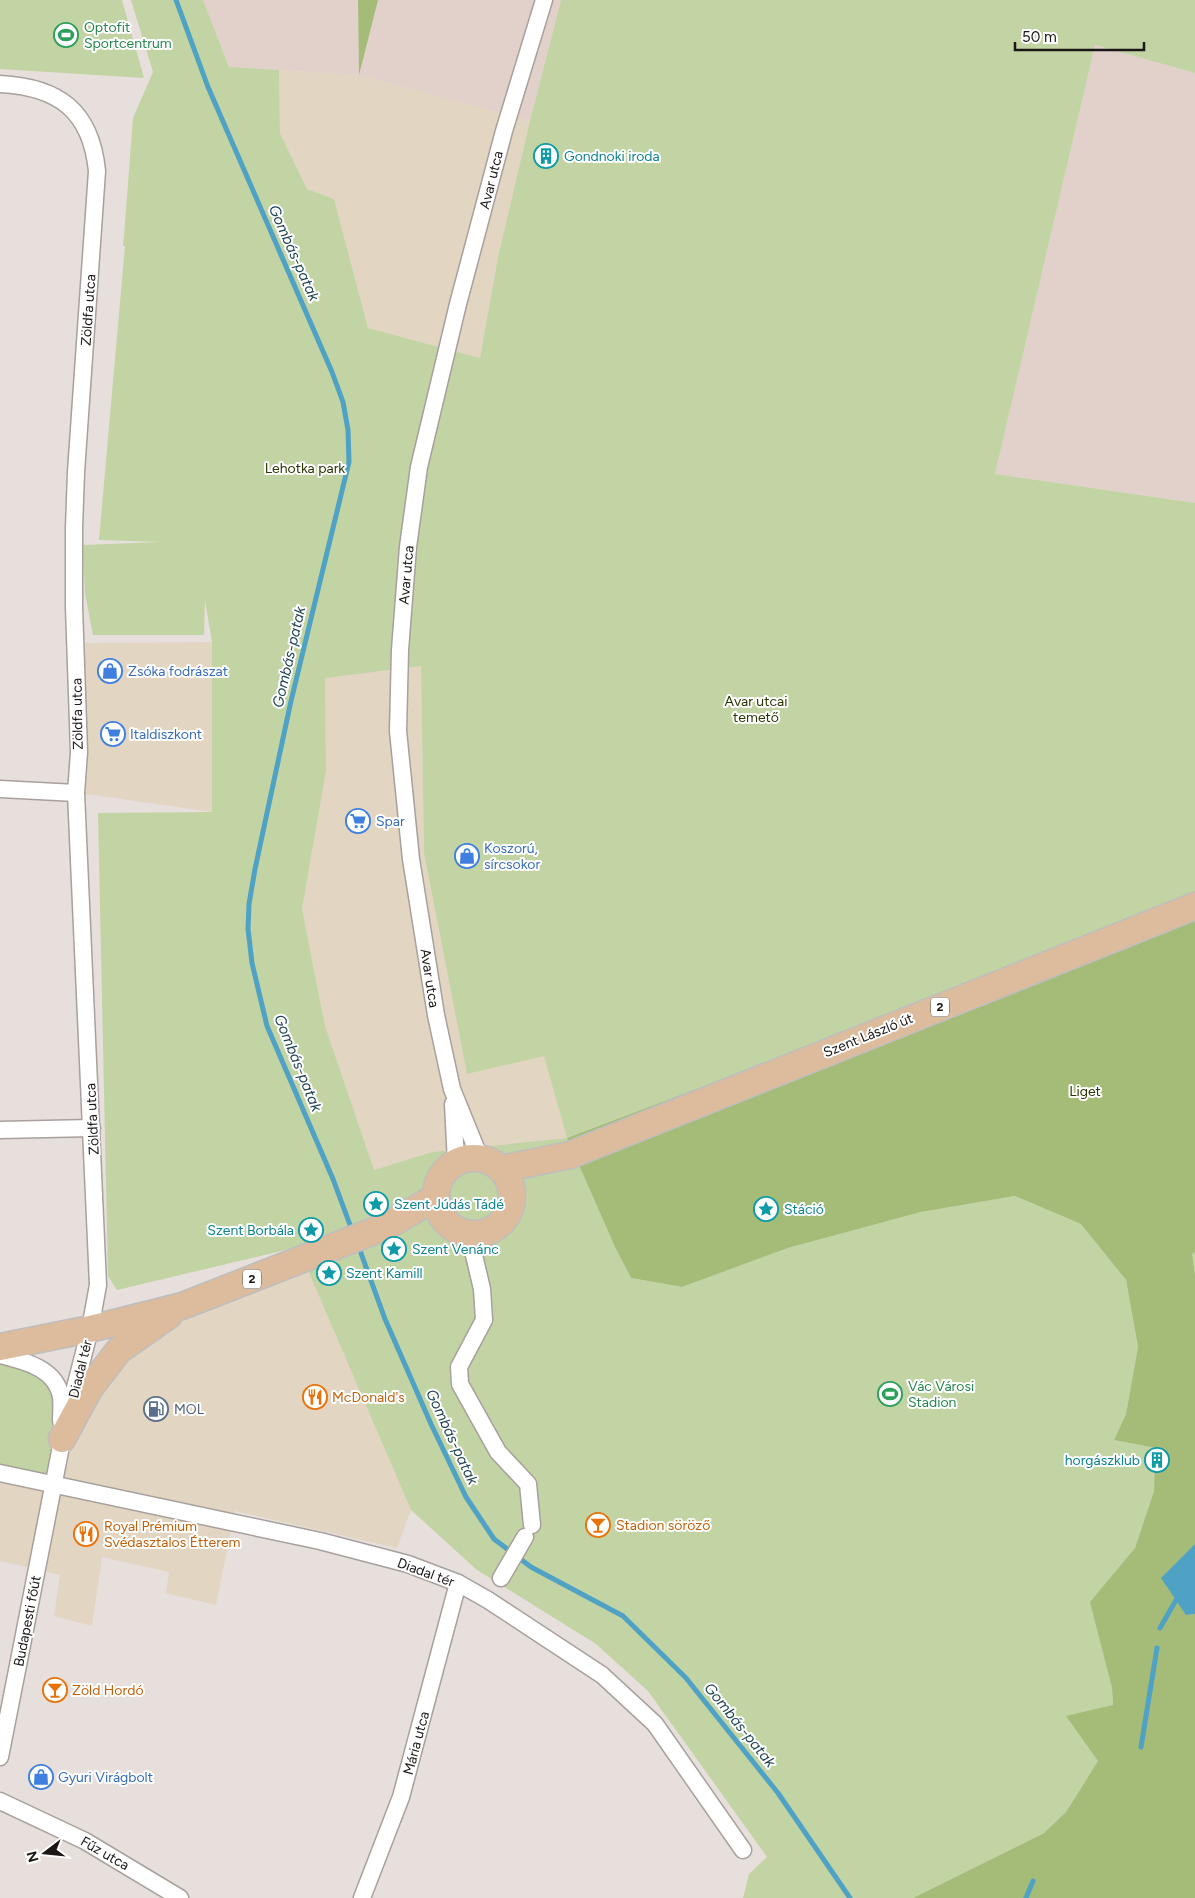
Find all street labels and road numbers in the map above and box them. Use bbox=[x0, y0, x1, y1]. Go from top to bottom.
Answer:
street label: Avar utca bbox=[476, 149, 507, 211]
street label: Zöldfa utca bbox=[78, 274, 99, 346]
street label: Avar utca bbox=[395, 545, 418, 605]
street label: Zöldfa utca bbox=[68, 678, 87, 750]
street label: Avar utca bbox=[416, 947, 443, 1009]
road number: 2 bbox=[931, 998, 949, 1016]
street label: Szent László út bbox=[821, 1010, 916, 1061]
street label: Zöldfa utca bbox=[82, 1083, 103, 1155]
road number: 2 bbox=[243, 1270, 261, 1288]
street label: Diadal tér bbox=[65, 1338, 96, 1400]
street label: Diadal tér bbox=[395, 1554, 457, 1591]
street label: Budapesti főút bbox=[10, 1574, 45, 1668]
street label: Mária utca bbox=[400, 1709, 433, 1777]
street label: Fűz utca bbox=[77, 1833, 132, 1874]

